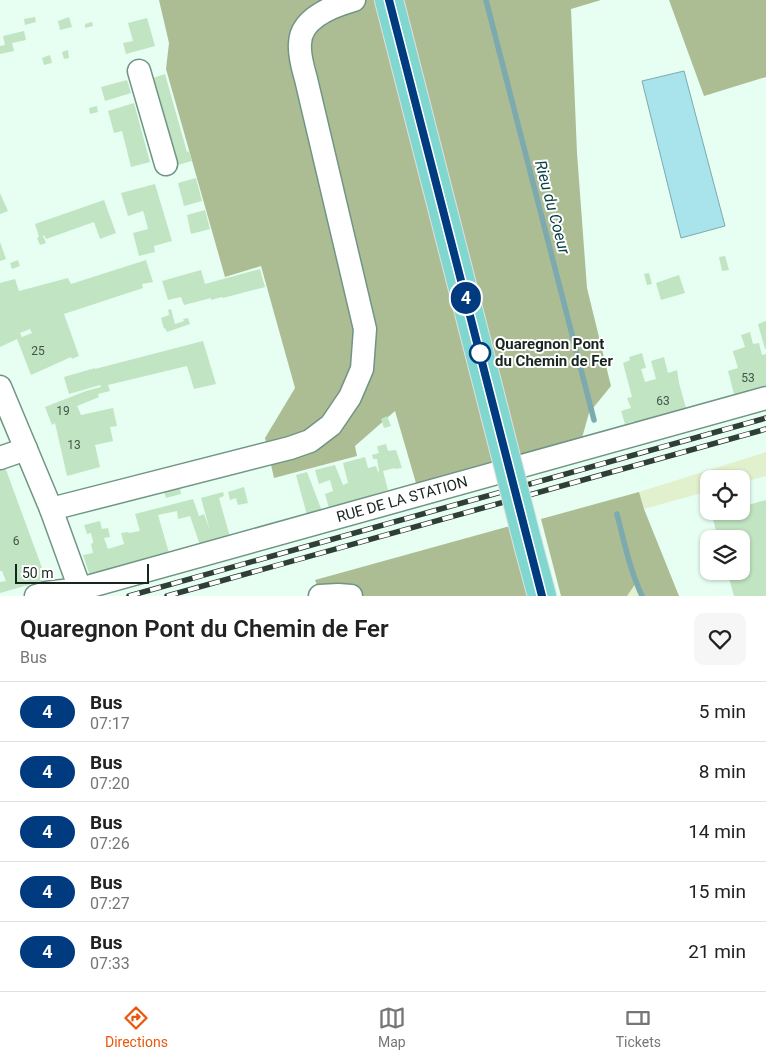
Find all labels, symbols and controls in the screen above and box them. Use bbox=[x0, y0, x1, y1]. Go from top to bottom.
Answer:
water label: Rieu du Coeur bbox=[531, 158, 574, 257]
line badge: 4 bbox=[450, 282, 482, 314]
text: 4 bbox=[461, 287, 471, 308]
place label: Quaregnon Pont du Chemin de Fer bbox=[495, 335, 613, 370]
marker: Quaregnon Pont du Chemin de Fer bbox=[469, 342, 491, 364]
house number: 25 bbox=[31, 344, 45, 358]
house number: 53 bbox=[741, 371, 755, 385]
house number: 63 bbox=[656, 394, 670, 408]
house number: 19 bbox=[56, 404, 70, 418]
house number: 13 bbox=[67, 438, 81, 452]
map controls bbox=[700, 470, 750, 580]
button: locate bbox=[700, 470, 750, 520]
street label: RUE DE LA STATION bbox=[334, 473, 470, 526]
button: layers bbox=[700, 530, 750, 580]
house number: 6 bbox=[13, 534, 20, 548]
scale bar bbox=[15, 561, 149, 584]
text: 50 m bbox=[22, 565, 54, 581]
button: heart bbox=[694, 613, 746, 665]
text: Quaregnon Pont du Chemin de Fer bbox=[20, 615, 389, 643]
text: Bus bbox=[20, 648, 47, 667]
text: Bus bbox=[90, 691, 123, 714]
text: 5 min bbox=[699, 700, 746, 723]
text: 4 bbox=[42, 701, 53, 722]
text: 07:17 bbox=[90, 714, 130, 733]
text: Bus bbox=[90, 751, 123, 774]
text: 8 min bbox=[699, 760, 746, 783]
text: 4 bbox=[42, 761, 53, 782]
text: 07:20 bbox=[90, 774, 130, 793]
text: Bus bbox=[90, 811, 123, 834]
text: 14 min bbox=[688, 820, 746, 843]
text: 4 bbox=[42, 821, 53, 842]
text: 07:26 bbox=[90, 834, 130, 853]
text: Bus bbox=[90, 871, 123, 894]
text: 15 min bbox=[688, 880, 746, 903]
text: 4 bbox=[42, 881, 53, 902]
text: 07:27 bbox=[90, 894, 130, 913]
text: Bus bbox=[90, 931, 123, 954]
text: 21 min bbox=[688, 940, 746, 963]
text: 4 bbox=[42, 941, 53, 962]
text: 07:33 bbox=[90, 954, 130, 973]
tab: Directions bbox=[105, 1004, 168, 1050]
tab: Map bbox=[378, 1004, 406, 1050]
tab: Tickets bbox=[616, 1004, 661, 1050]

